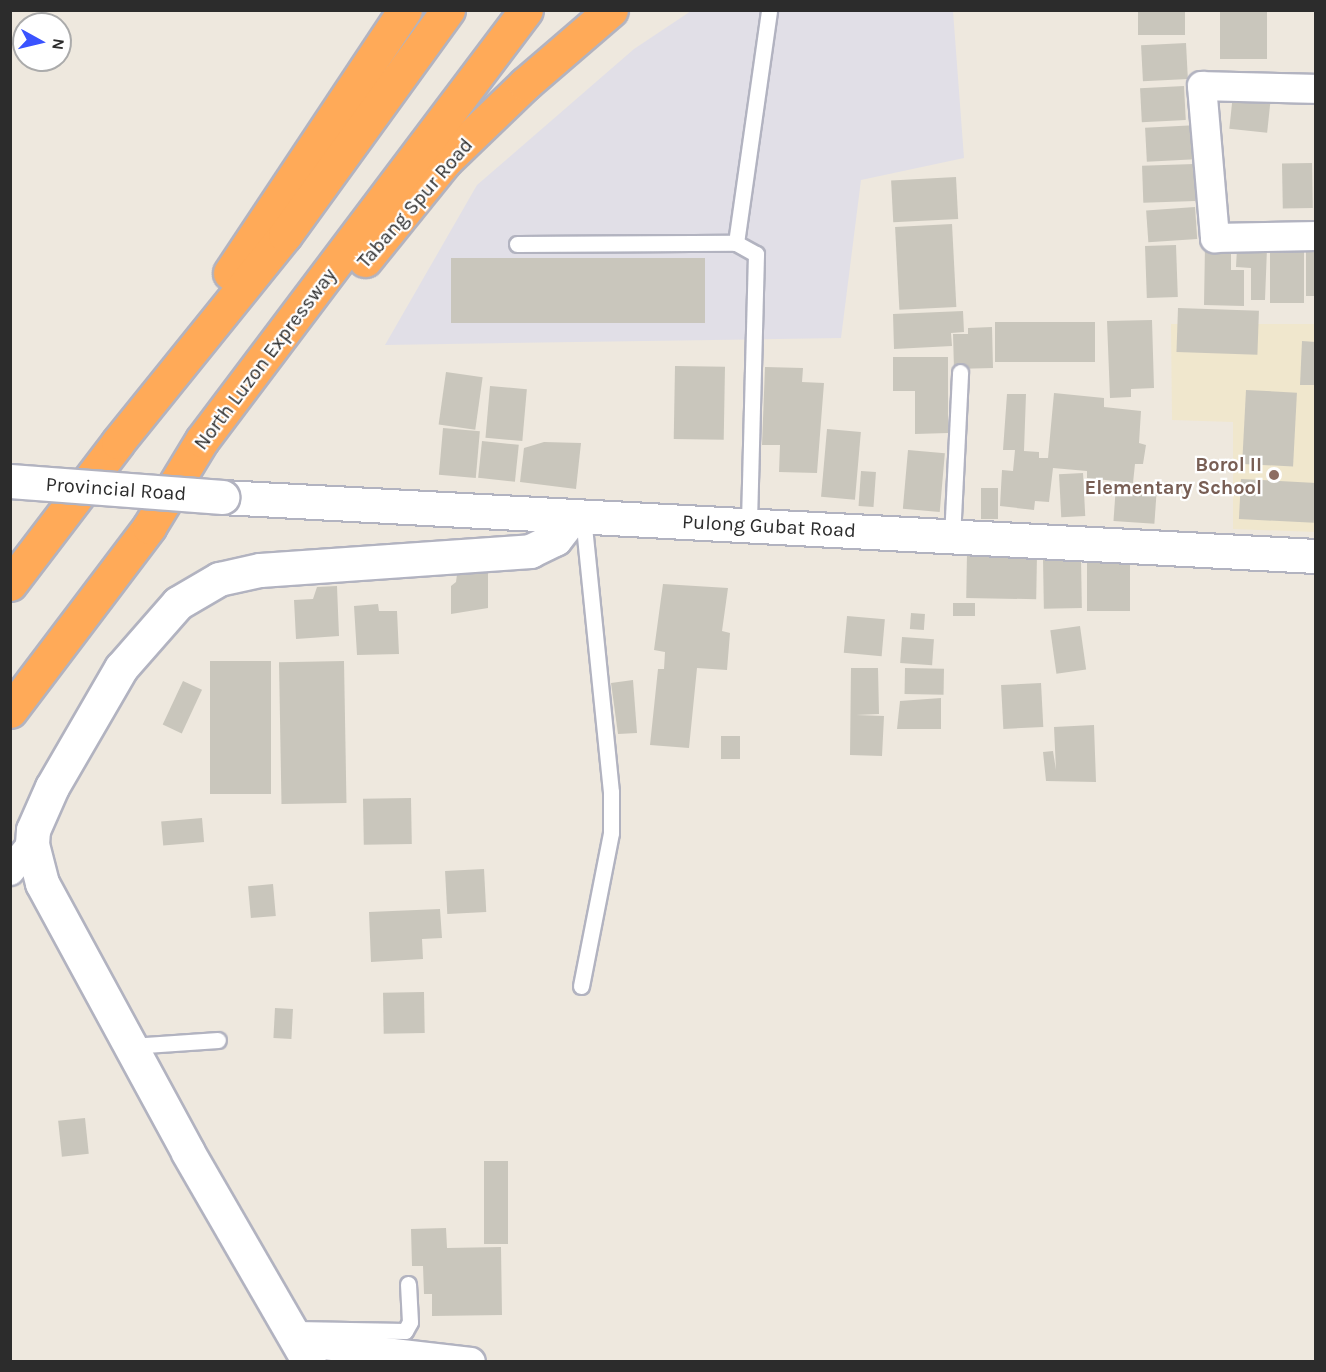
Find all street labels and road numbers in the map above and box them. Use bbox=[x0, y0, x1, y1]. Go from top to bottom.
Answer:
street label: Tabang Spur Road bbox=[352, 133, 478, 273]
street label: North Luzon Expressway bbox=[189, 263, 341, 455]
street label: Provincial Road bbox=[45, 472, 187, 506]
street label: Pulong Gubat Road bbox=[682, 509, 856, 543]

